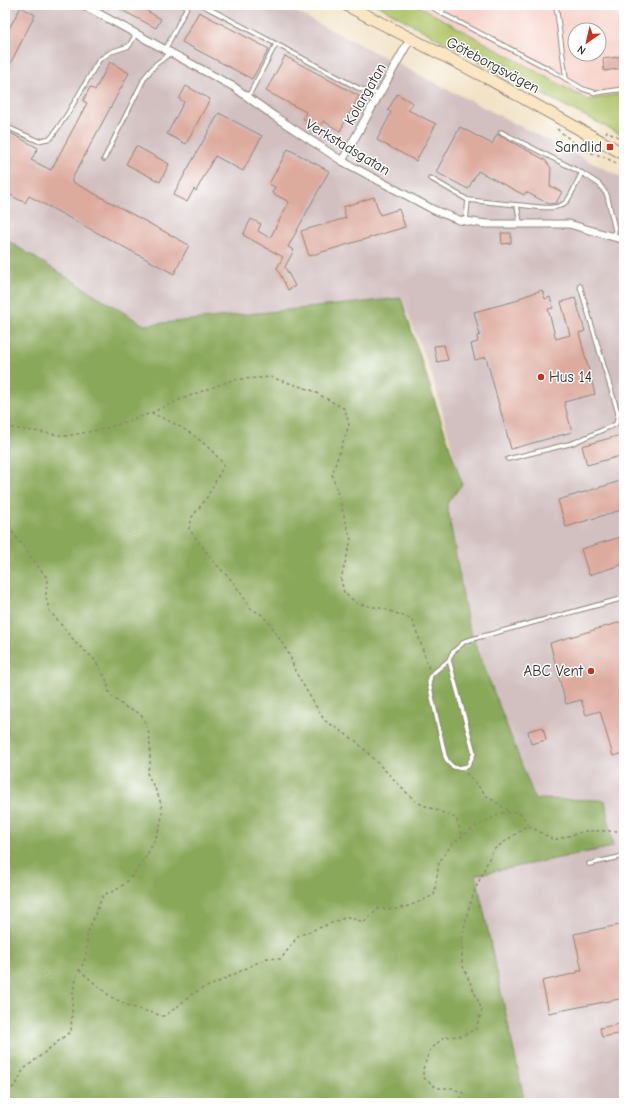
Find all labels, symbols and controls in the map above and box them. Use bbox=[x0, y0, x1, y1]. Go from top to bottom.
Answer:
north arrow bbox=[567, 22, 607, 62]
street label: Göteborgsvägen bbox=[443, 33, 543, 97]
text: N bbox=[575, 42, 588, 57]
street label: Kolargatan bbox=[340, 60, 390, 128]
street label: Verkstadsgatan bbox=[302, 115, 394, 179]
place label: Sandlid bbox=[555, 138, 602, 156]
marker: Sandlid bbox=[605, 142, 615, 152]
place label: Hus 14 bbox=[549, 368, 592, 386]
marker: Hus 14 bbox=[536, 372, 546, 382]
place label: ABC Vent bbox=[524, 662, 584, 680]
marker: ABC Vent bbox=[586, 666, 596, 676]

